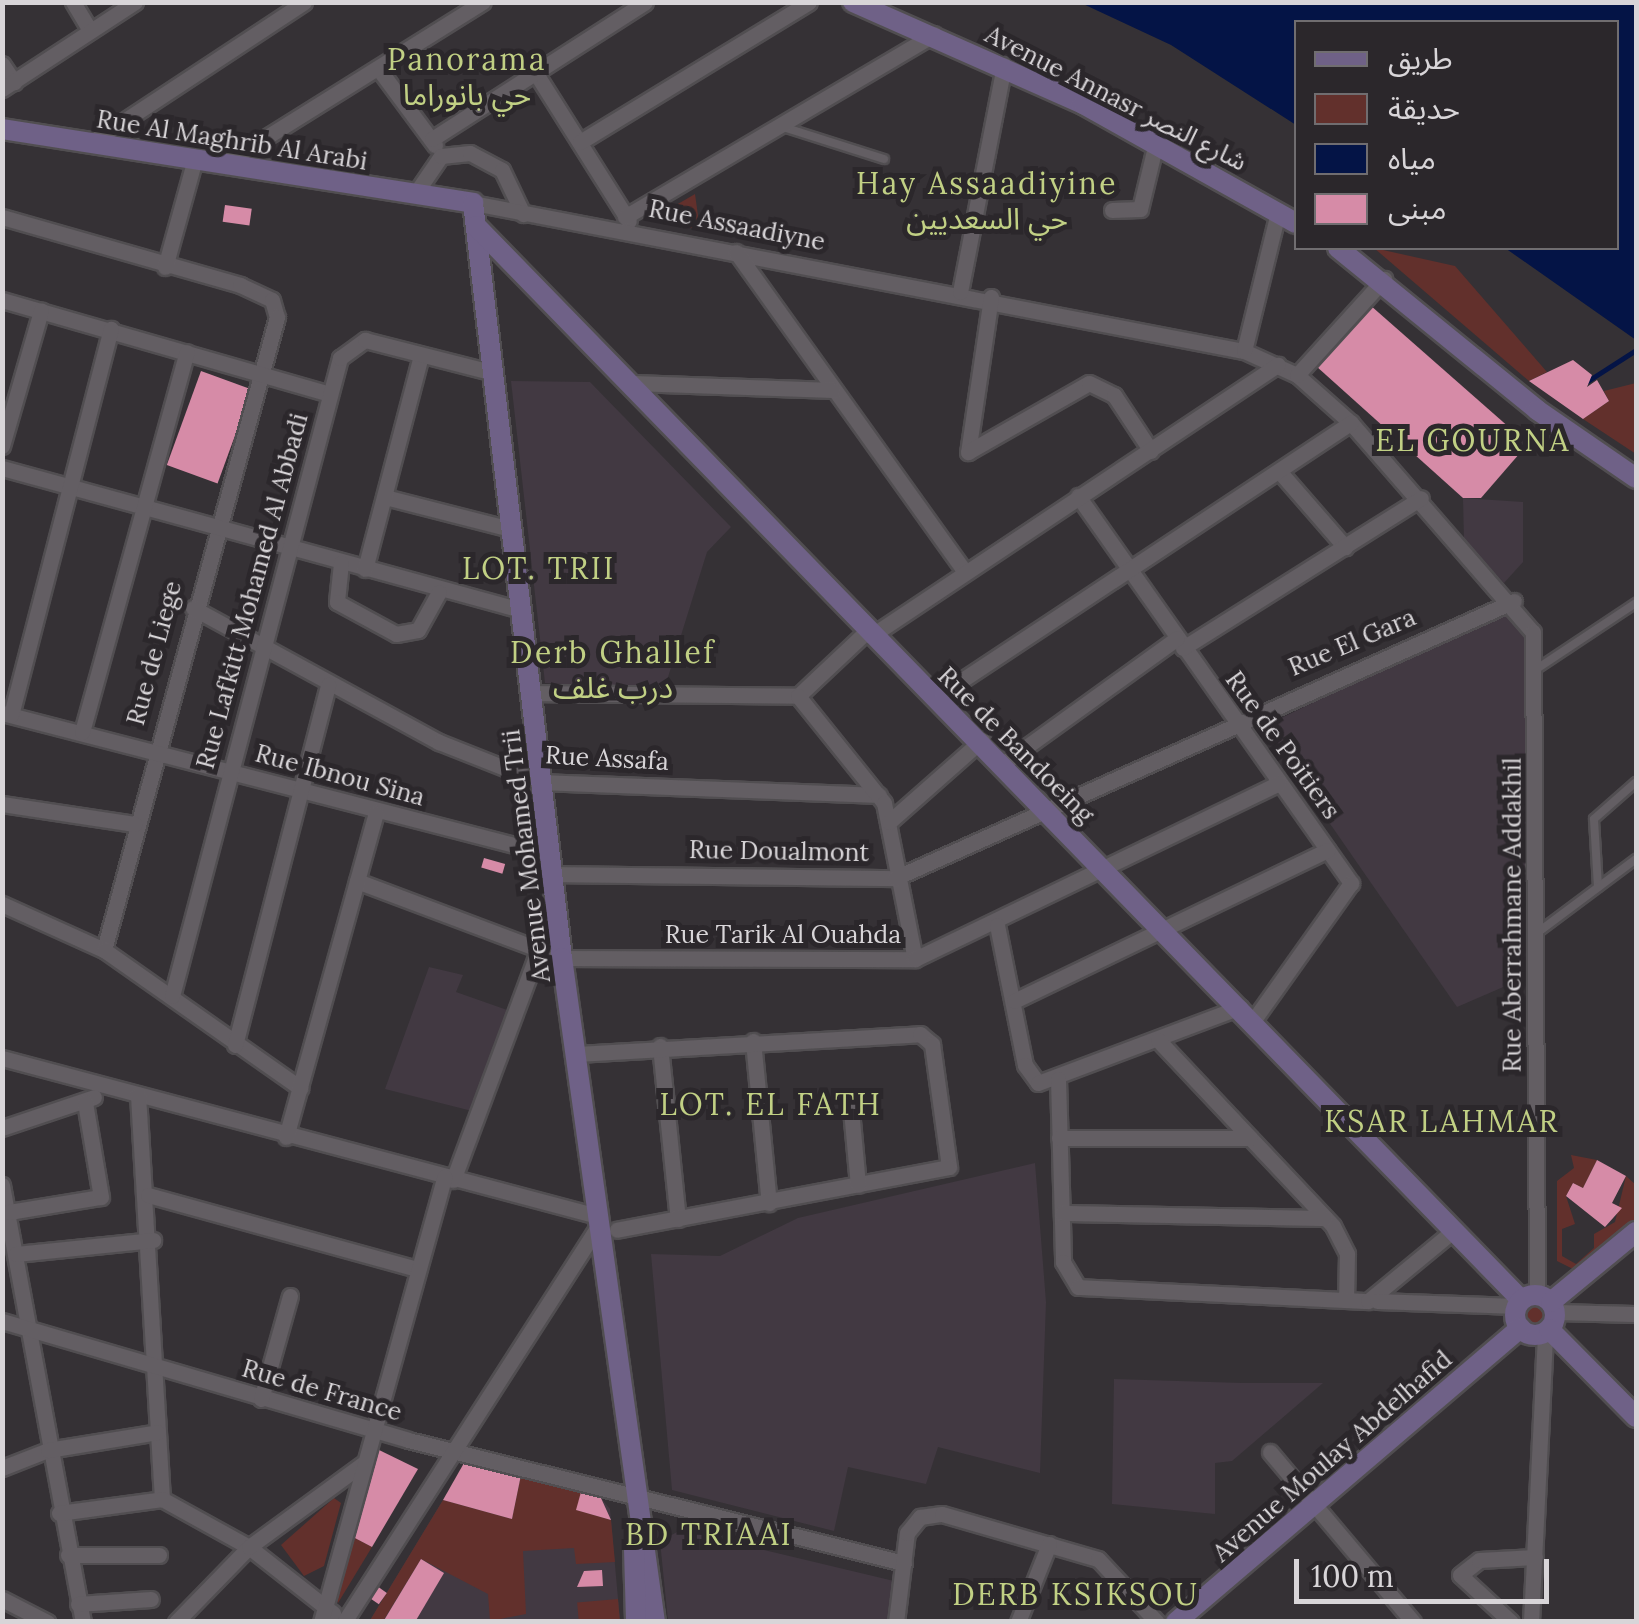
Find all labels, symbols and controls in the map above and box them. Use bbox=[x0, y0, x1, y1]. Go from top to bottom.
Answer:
street label: Avenue Annasr شارع النصر bbox=[980, 19, 1252, 177]
legend bbox=[1294, 20, 1619, 250]
text: طريق bbox=[1388, 39, 1453, 77]
district label: Panorama حي بانوراما bbox=[387, 41, 547, 112]
text: حديقة bbox=[1388, 89, 1460, 127]
street label: Rue Al Maghrib Al Arabi bbox=[94, 104, 370, 176]
text: مياه bbox=[1388, 139, 1436, 177]
district label: Hay Assaadiyine حي السعديين bbox=[856, 165, 1118, 236]
text: مبنى bbox=[1388, 189, 1446, 227]
street label: Rue Assaadiyne bbox=[646, 193, 828, 257]
street label: Rue Lafkitt Mohamed Al Abbadi bbox=[190, 410, 314, 772]
district label: EL GOURNA bbox=[1375, 422, 1571, 458]
district label: LOT. TRII bbox=[462, 550, 616, 586]
street label: Rue de Liege bbox=[120, 578, 188, 728]
street label: Rue El Gara bbox=[1284, 602, 1420, 682]
district label: Derb Ghallef درب غلف bbox=[510, 634, 716, 704]
street label: Rue de Bandoeing bbox=[932, 661, 1100, 829]
street label: Rue de Poitiers bbox=[1219, 665, 1347, 825]
street label: Avenue Mohamed Trii bbox=[496, 728, 556, 984]
street label: Rue Ibnou Sina bbox=[252, 738, 428, 812]
street label: Rue Assafa bbox=[544, 740, 670, 776]
street label: Rue Aberrahmane Addakhil bbox=[1497, 757, 1527, 1073]
street label: Rue Doualmont bbox=[689, 834, 869, 868]
street label: Rue Tarik Al Ouahda bbox=[665, 919, 901, 949]
district label: LOT. EL FATH bbox=[659, 1086, 883, 1122]
district label: KSAR LAHMAR bbox=[1324, 1103, 1560, 1139]
street label: Avenue Moulay Abdelhafid bbox=[1206, 1344, 1458, 1568]
street label: Rue de France bbox=[239, 1353, 405, 1427]
district label: BD TRIAAI bbox=[625, 1516, 793, 1552]
scale bar bbox=[1299, 1539, 1554, 1601]
text: 100 m bbox=[1311, 1557, 1394, 1595]
district label: DERB KSIKSOU bbox=[952, 1576, 1200, 1612]

